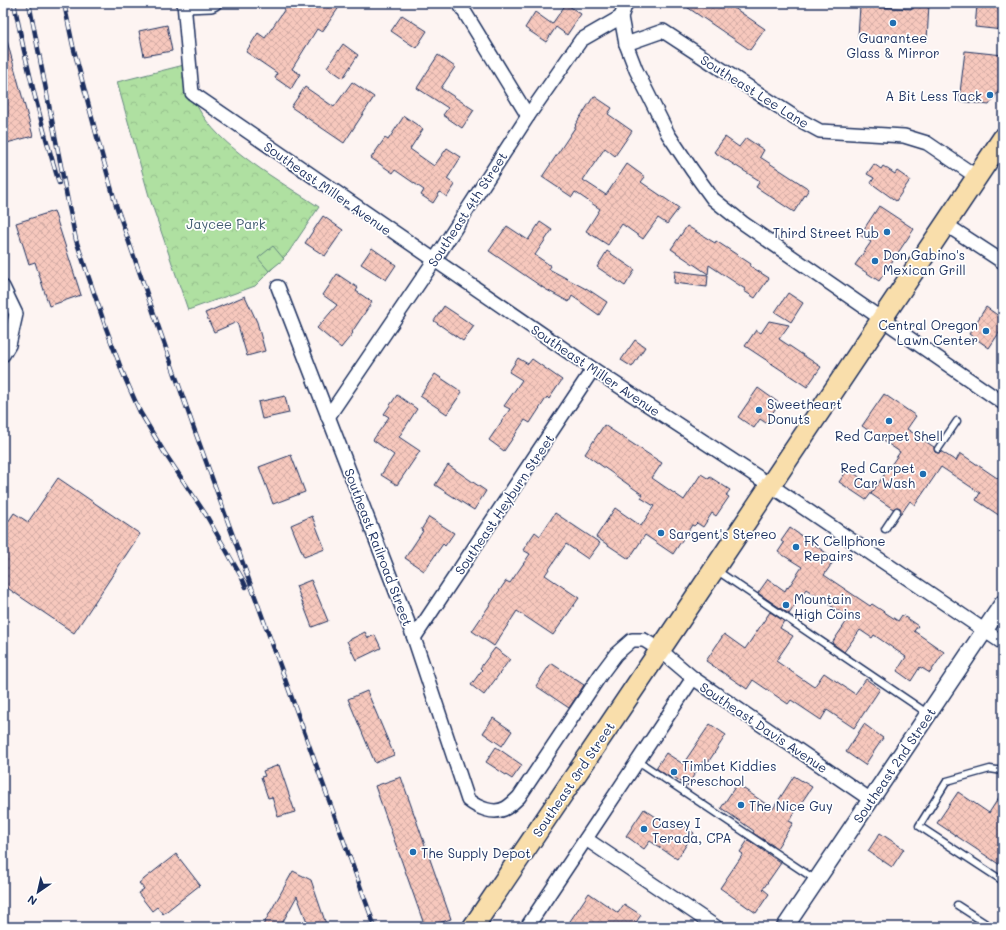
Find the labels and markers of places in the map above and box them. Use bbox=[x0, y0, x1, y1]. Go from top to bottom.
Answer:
marker: Guarantee Glass & Mirror bbox=[888, 18, 898, 28]
place label: Guarantee Glass & Mirror bbox=[847, 29, 939, 61]
place label: A Bit Less Tack bbox=[885, 87, 982, 104]
marker: A Bit Less Tack bbox=[985, 90, 995, 100]
place label: Third Street Pub bbox=[773, 224, 879, 241]
marker: Third Street Pub bbox=[882, 227, 892, 237]
place label: Don Gabino's Mexican Grill bbox=[883, 246, 966, 278]
marker: Don Gabino's Mexican Grill bbox=[870, 256, 880, 266]
place label: Central Oregon Lawn Center bbox=[878, 316, 978, 348]
marker: Central Oregon Lawn Center bbox=[981, 326, 991, 336]
place label: Sweetheart Donuts bbox=[767, 395, 842, 427]
marker: Sweetheart Donuts bbox=[754, 405, 764, 415]
marker: Red Carpet Shell bbox=[884, 416, 894, 426]
place label: Red Carpet Shell bbox=[835, 427, 943, 444]
place label: Red Carpet Car Wash bbox=[841, 459, 915, 491]
marker: Red Carpet Car Wash bbox=[918, 469, 928, 479]
place label: Sargent's Stereo bbox=[669, 525, 776, 542]
marker: Sargent's Stereo bbox=[656, 528, 666, 538]
place label: FK Cellphone Repairs bbox=[804, 532, 885, 564]
marker: FK Cellphone Repairs bbox=[791, 542, 801, 552]
place label: Mountain High Coins bbox=[794, 590, 861, 622]
marker: Mountain High Coins bbox=[781, 600, 791, 610]
place label: Timbet Kiddies Preschool bbox=[682, 757, 776, 789]
marker: Timbet Kiddies Preschool bbox=[669, 767, 679, 777]
place label: The Nice Guy bbox=[749, 797, 833, 814]
marker: The Nice Guy bbox=[736, 800, 746, 810]
place label: Casey I Terada, CPA bbox=[652, 814, 732, 846]
marker: Casey I Terada, CPA bbox=[639, 824, 649, 834]
place label: The Supply Depot bbox=[421, 844, 531, 861]
marker: The Supply Depot bbox=[408, 847, 418, 857]

